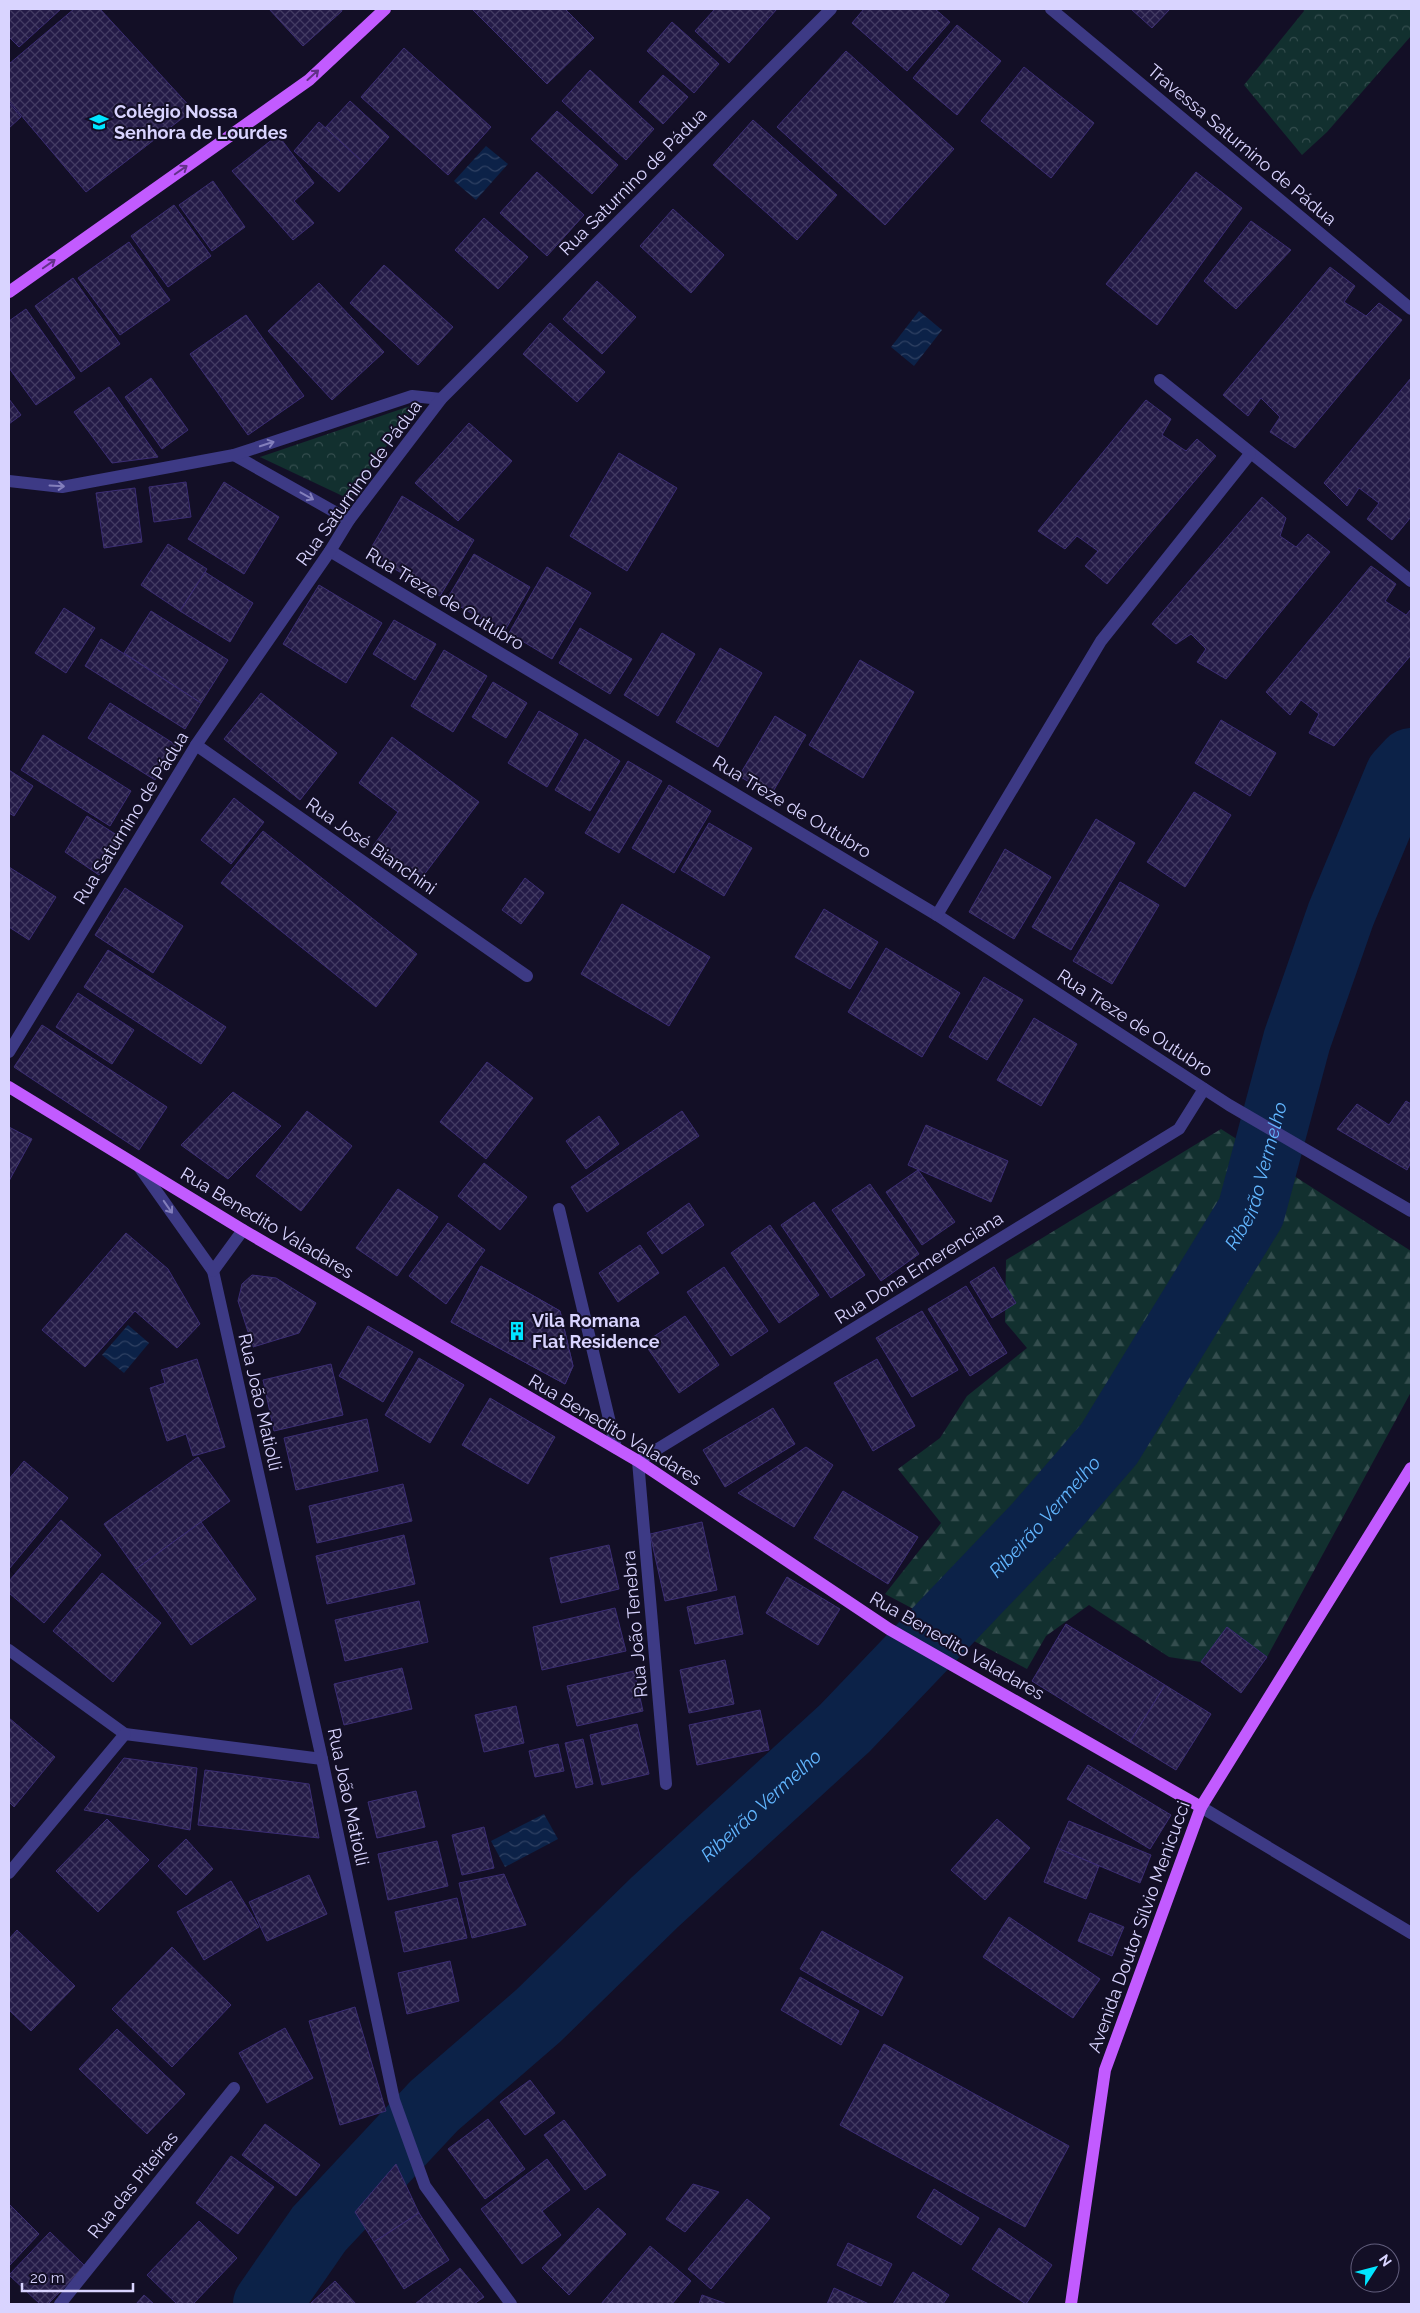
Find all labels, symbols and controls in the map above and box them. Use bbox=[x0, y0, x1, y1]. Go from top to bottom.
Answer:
street label: Travessa Saturnino de Pádua bbox=[1144, 60, 1341, 230]
one-way arrow bbox=[307, 69, 320, 81]
place label: Colégio Nossa Senhora de Lourdes bbox=[114, 101, 287, 143]
street label: Rua Saturnino de Pádua bbox=[555, 104, 711, 260]
school or university icon: Colégio Nossa Senhora de Lourdes bbox=[88, 111, 110, 133]
one-way arrow bbox=[174, 165, 188, 175]
one-way arrow bbox=[41, 259, 55, 269]
street label: Rua Saturnino de Pádua bbox=[291, 396, 426, 570]
one-way arrow bbox=[259, 439, 275, 448]
one-way arrow bbox=[48, 481, 65, 491]
one-way arrow bbox=[299, 491, 314, 501]
street label: Rua Treze de Outubro bbox=[362, 543, 528, 654]
street label: Rua Saturnino de Pádua bbox=[69, 728, 192, 908]
street label: Rua Treze de Outubro bbox=[709, 751, 875, 862]
street label: Rua José Bianchini bbox=[302, 793, 440, 898]
street label: Rua Treze de Outubro bbox=[1054, 964, 1217, 1081]
water label: Ribeirão Vermelho bbox=[1220, 1099, 1291, 1253]
street label: Rua Benedito Valadares bbox=[177, 1163, 358, 1283]
one-way arrow bbox=[163, 1200, 173, 1214]
street label: Rua Dona Emerenciana bbox=[831, 1207, 1007, 1328]
place label: Vila Romana Flat Residence bbox=[532, 1310, 660, 1352]
building icon: Vila Romana Flat Residence bbox=[506, 1320, 528, 1342]
street label: Rua João Matiolli bbox=[234, 1331, 287, 1473]
street label: Rua Benedito Valadares bbox=[525, 1370, 706, 1490]
water label: Ribeirão Vermelho bbox=[984, 1451, 1105, 1581]
street label: Rua João Tenebra bbox=[618, 1550, 651, 1699]
street label: Rua Benedito Valadares bbox=[866, 1587, 1049, 1704]
street label: Rua João Matiolli bbox=[324, 1726, 373, 1868]
water label: Ribeirão Vermelho bbox=[696, 1744, 826, 1866]
street label: Avenida Doutor Sílvio Menicucci bbox=[1083, 1798, 1194, 2055]
street label: Rua das Piteiras bbox=[83, 2127, 182, 2242]
north arrow bbox=[1350, 2243, 1400, 2293]
text: N bbox=[1376, 2251, 1395, 2269]
scale bar bbox=[22, 2260, 134, 2292]
text: 20 m bbox=[30, 2269, 65, 2287]

